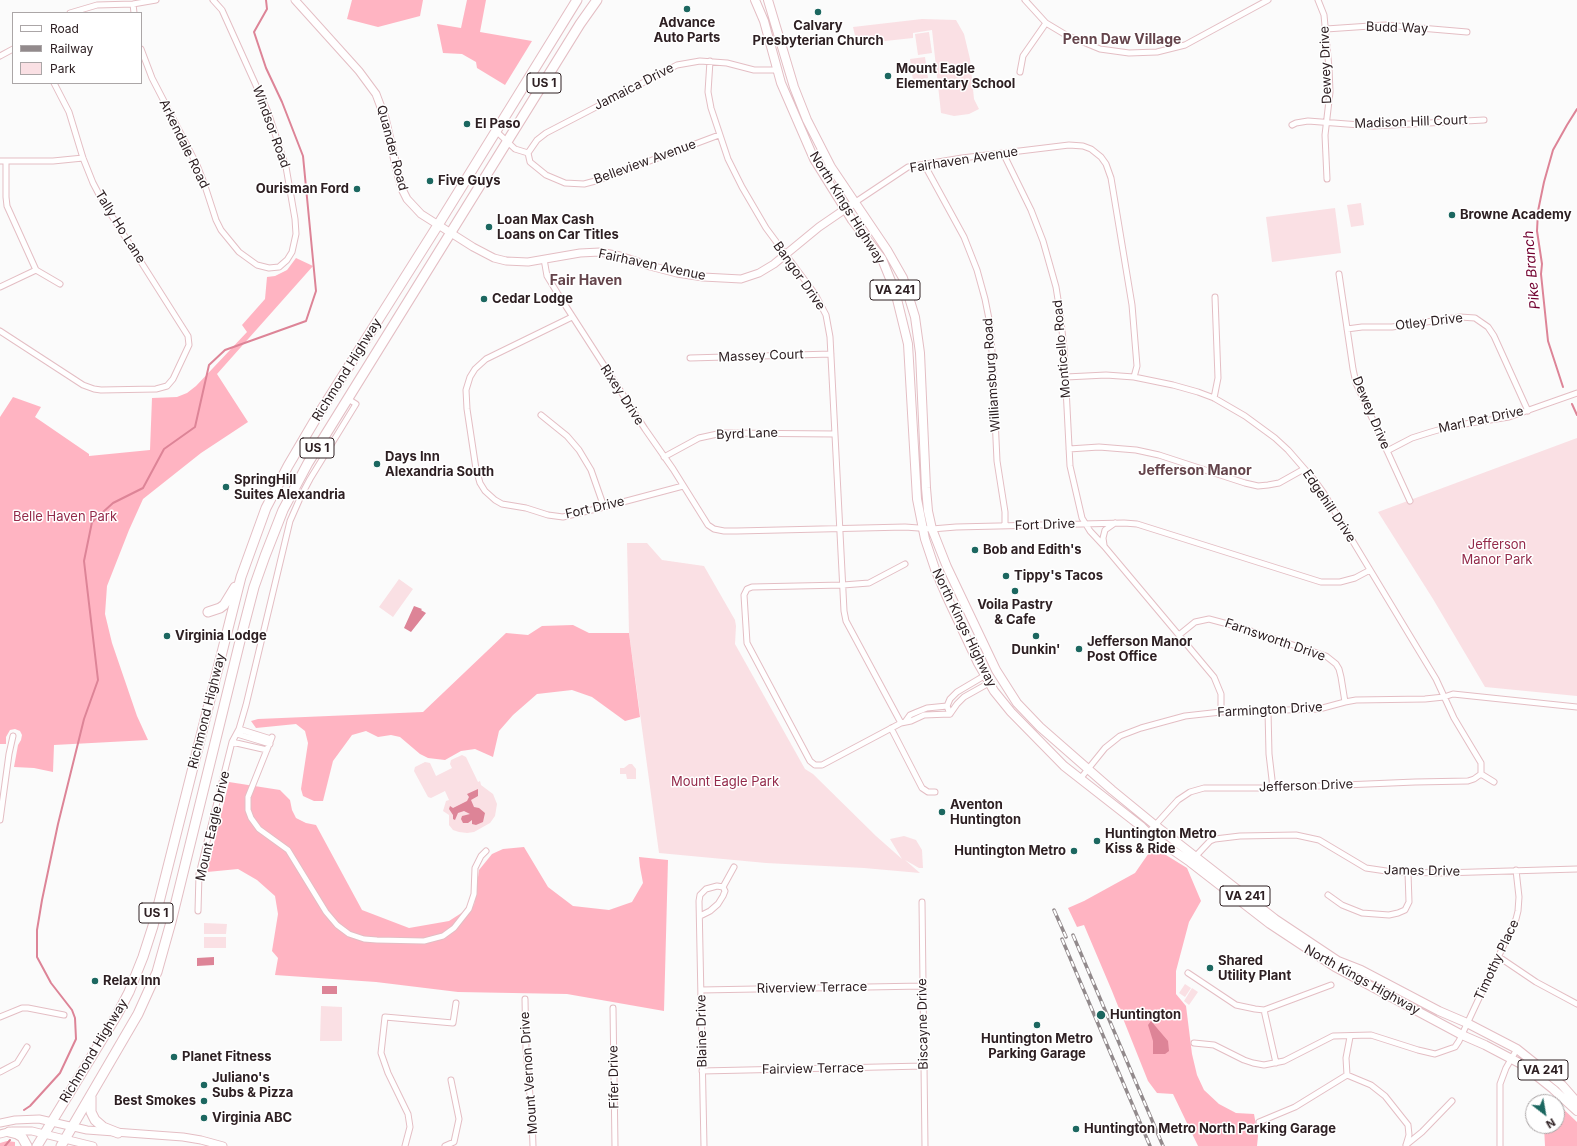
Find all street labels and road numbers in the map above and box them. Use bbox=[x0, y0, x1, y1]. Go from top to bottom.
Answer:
street label: Budd Way bbox=[1366, 19, 1428, 37]
street label: Dewey Drive bbox=[1317, 26, 1335, 104]
street label: Jamaica Drive bbox=[592, 60, 676, 114]
road number: US 1 bbox=[527, 73, 561, 93]
street label: Windsor Road bbox=[249, 84, 293, 170]
street label: Arkendale Road bbox=[156, 97, 212, 191]
street label: Quander Road bbox=[373, 103, 411, 193]
street label: Madison Hill Court bbox=[1354, 112, 1468, 132]
street label: Belleview Avenue bbox=[592, 136, 698, 188]
street label: Fairhaven Avenue bbox=[909, 144, 1019, 176]
street label: North Kings Highway bbox=[806, 149, 888, 267]
street label: Tally Ho Lane bbox=[91, 188, 149, 266]
street label: Bangor Drive bbox=[770, 239, 828, 313]
street label: Fairhaven Avenue bbox=[597, 246, 707, 284]
road number: VA 241 bbox=[870, 280, 920, 300]
street label: Monticello Road bbox=[1050, 299, 1074, 399]
street label: Otley Drive bbox=[1394, 310, 1464, 334]
street label: Richmond Highway bbox=[309, 316, 385, 424]
street label: Williamsburg Road bbox=[980, 317, 1004, 433]
street label: Massey Court bbox=[718, 347, 804, 365]
street label: Rixey Drive bbox=[597, 362, 647, 428]
street label: Dewey Drive bbox=[1349, 374, 1393, 452]
street label: Marl Pat Drive bbox=[1437, 403, 1525, 437]
street label: Byrd Lane bbox=[716, 425, 778, 443]
road number: US 1 bbox=[300, 438, 334, 458]
street label: Edgehill Drive bbox=[1299, 467, 1359, 545]
street label: Fort Drive bbox=[564, 494, 626, 522]
street label: Fort Drive bbox=[1015, 516, 1075, 534]
street label: North Kings Highway bbox=[928, 566, 1000, 690]
street label: Farnsworth Drive bbox=[1223, 615, 1327, 665]
street label: Richmond Highway bbox=[185, 652, 229, 770]
street label: Farmington Drive bbox=[1217, 699, 1323, 721]
street label: Mount Eagle Drive bbox=[193, 769, 233, 883]
street label: Jefferson Drive bbox=[1259, 777, 1353, 795]
street label: James Drive bbox=[1384, 863, 1460, 879]
road number: VA 241 bbox=[1220, 886, 1270, 906]
road number: US 1 bbox=[139, 903, 173, 923]
street label: Timothy Place bbox=[1472, 917, 1522, 1003]
street label: North Kings Highway bbox=[1301, 942, 1423, 1018]
street label: Biscayne Drive bbox=[914, 978, 932, 1070]
street label: Riverview Terrace bbox=[757, 979, 867, 997]
street label: Blaine Drive bbox=[694, 994, 710, 1068]
street label: Richmond Highway bbox=[57, 996, 131, 1106]
street label: Mount Vernon Drive bbox=[517, 1011, 541, 1135]
street label: Fifer Drive bbox=[606, 1045, 622, 1109]
street label: Fairview Terrace bbox=[762, 1060, 864, 1078]
road number: VA 241 bbox=[1518, 1060, 1568, 1080]

